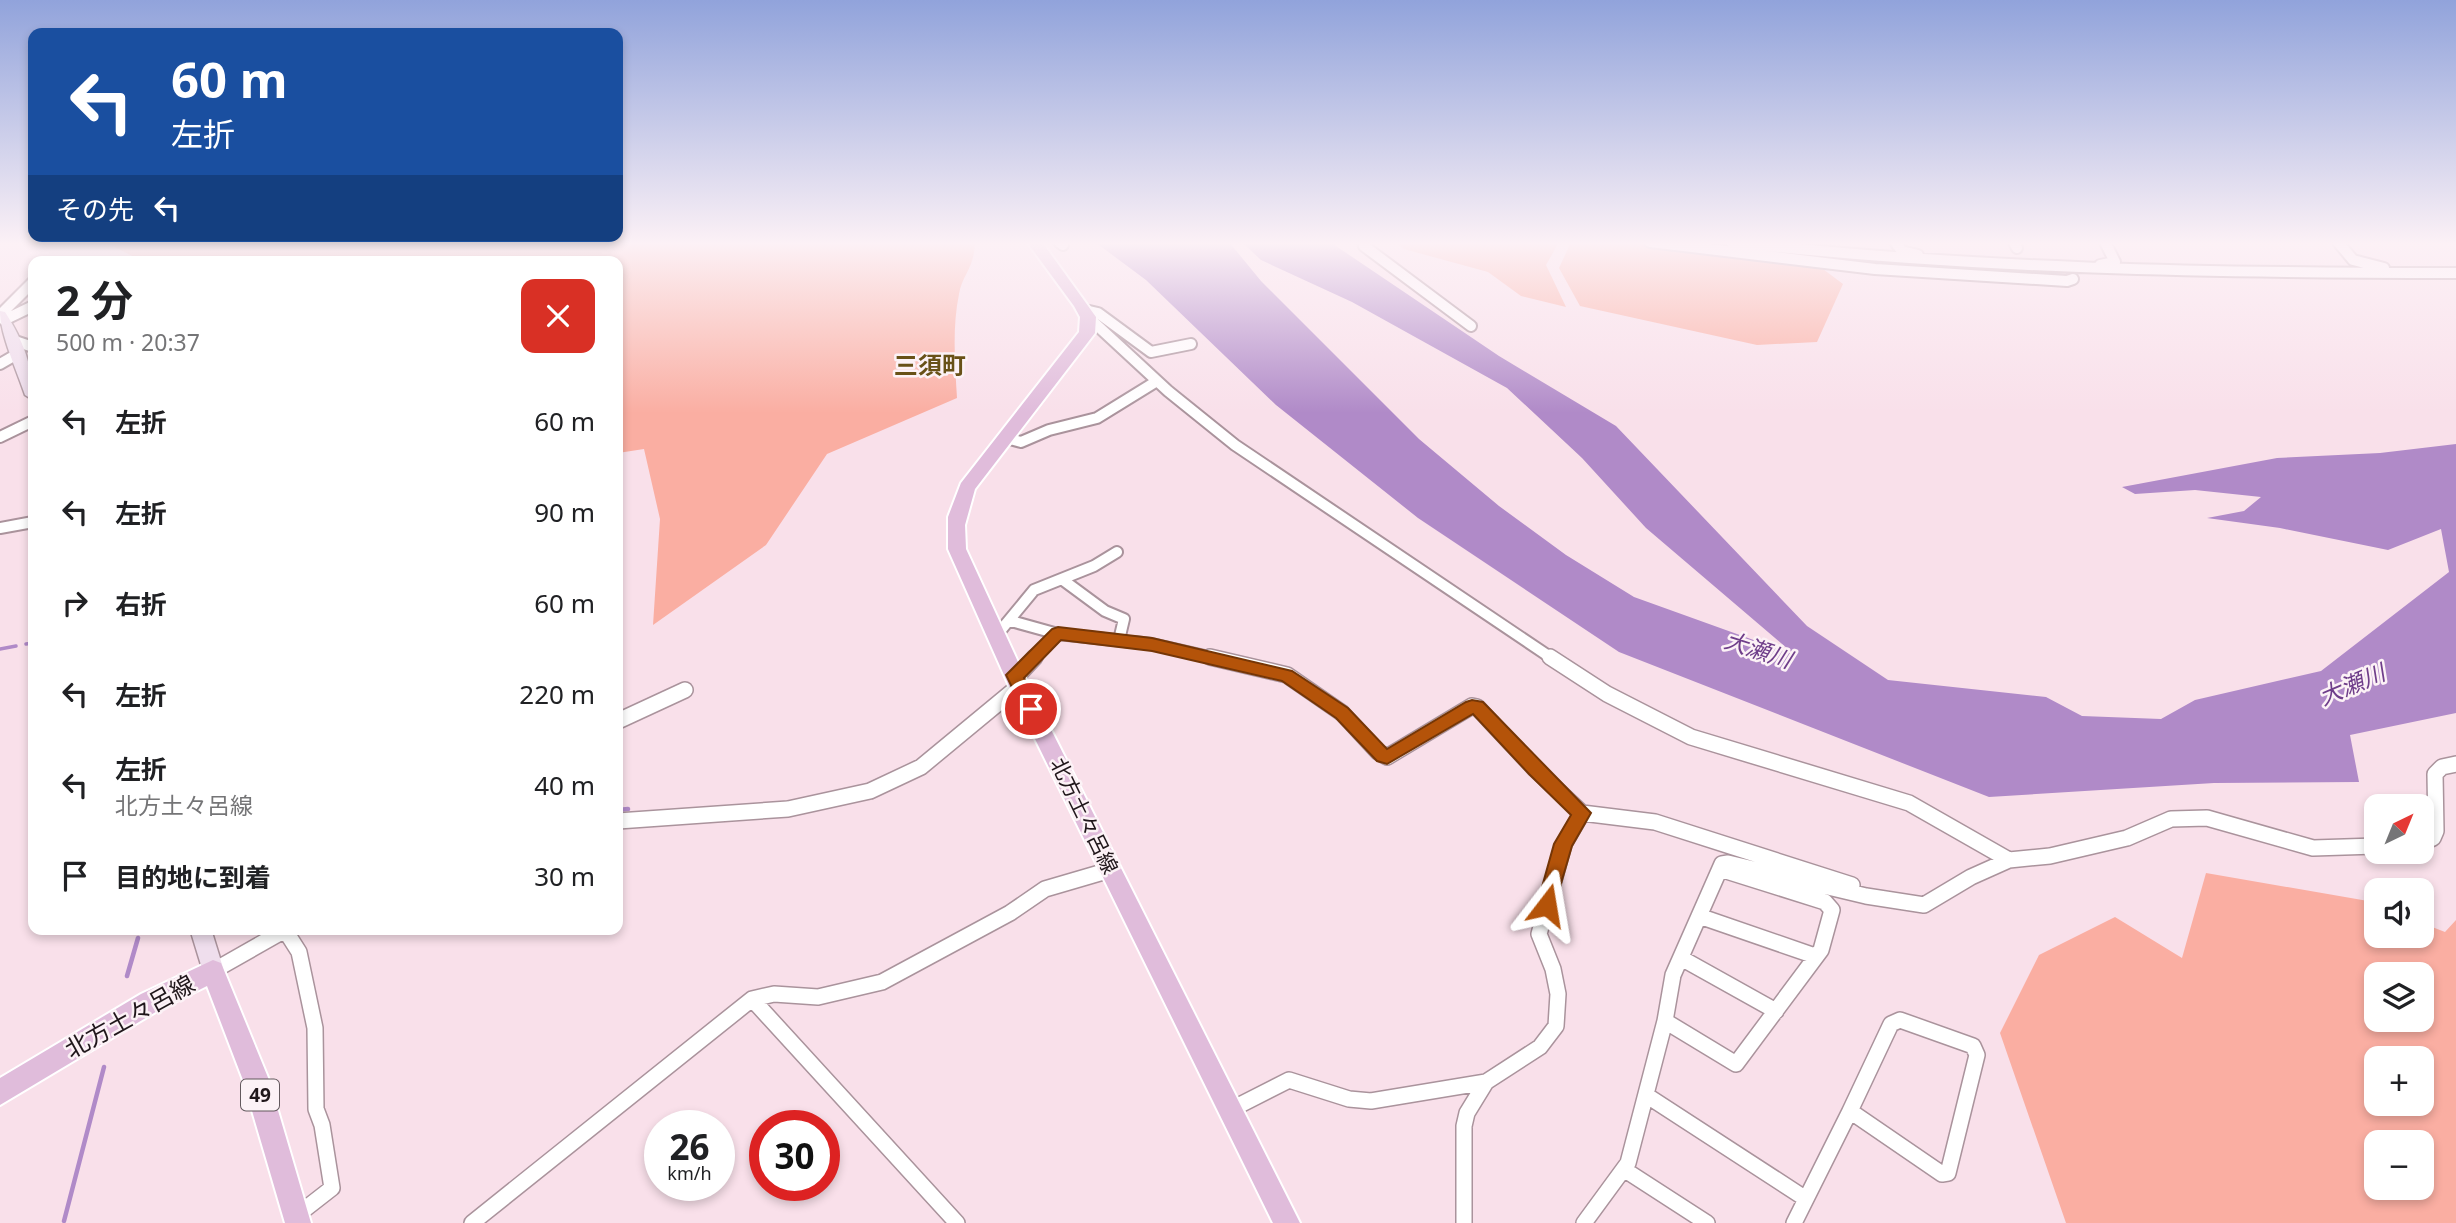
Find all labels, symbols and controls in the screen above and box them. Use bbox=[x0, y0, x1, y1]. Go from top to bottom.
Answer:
text: 60 m bbox=[171, 46, 288, 112]
icon: left bbox=[56, 56, 147, 147]
text: 左折 bbox=[171, 112, 235, 155]
icon: left bbox=[148, 189, 186, 227]
text: その先 bbox=[56, 191, 134, 227]
text: 2 分 bbox=[56, 271, 133, 328]
button: close bbox=[521, 279, 595, 353]
text: 500 m · 20:37 bbox=[56, 326, 200, 358]
district label: 三須町 bbox=[894, 348, 966, 381]
icon: left bbox=[56, 402, 94, 440]
text: 60 m bbox=[534, 403, 595, 439]
text: 左折 bbox=[115, 404, 167, 440]
icon: left bbox=[56, 493, 94, 531]
text: 90 m bbox=[534, 494, 595, 530]
text: 左折 bbox=[115, 495, 167, 531]
icon: right bbox=[56, 584, 94, 622]
text: 60 m bbox=[534, 585, 595, 621]
text: 右折 bbox=[115, 586, 167, 622]
water label: 大瀬川 bbox=[1721, 623, 1799, 676]
water label: 大瀬川 bbox=[2314, 655, 2392, 712]
icon: left bbox=[56, 675, 94, 713]
text: 220 m bbox=[519, 676, 595, 712]
text: 左折 bbox=[115, 677, 167, 713]
pin bbox=[1001, 679, 1061, 739]
icon: arrive bbox=[1012, 690, 1050, 728]
text: 左折 bbox=[115, 751, 167, 787]
street label: 北方土々呂線 bbox=[1045, 753, 1125, 878]
icon: left bbox=[56, 766, 94, 804]
text: 40 m bbox=[534, 767, 595, 803]
text: 北方土々呂線 bbox=[115, 789, 253, 821]
north arrow bbox=[2364, 794, 2434, 864]
map controls bbox=[2364, 794, 2434, 1200]
icon: arrive bbox=[56, 857, 94, 895]
text: 30 m bbox=[534, 858, 595, 894]
text: 目的地に到着 bbox=[115, 859, 271, 895]
position arrow bbox=[1510, 868, 1584, 942]
button: sound bbox=[2364, 878, 2434, 948]
button: layers bbox=[2364, 962, 2434, 1032]
street label: 北方土々呂線 bbox=[58, 966, 200, 1065]
button: + bbox=[2364, 1046, 2434, 1116]
road number: 49 bbox=[241, 1079, 279, 1110]
speed limit sign: 30 bbox=[749, 1110, 840, 1201]
text: 26 bbox=[669, 1123, 710, 1170]
button: − bbox=[2364, 1130, 2434, 1200]
text: km/h bbox=[667, 1161, 712, 1185]

